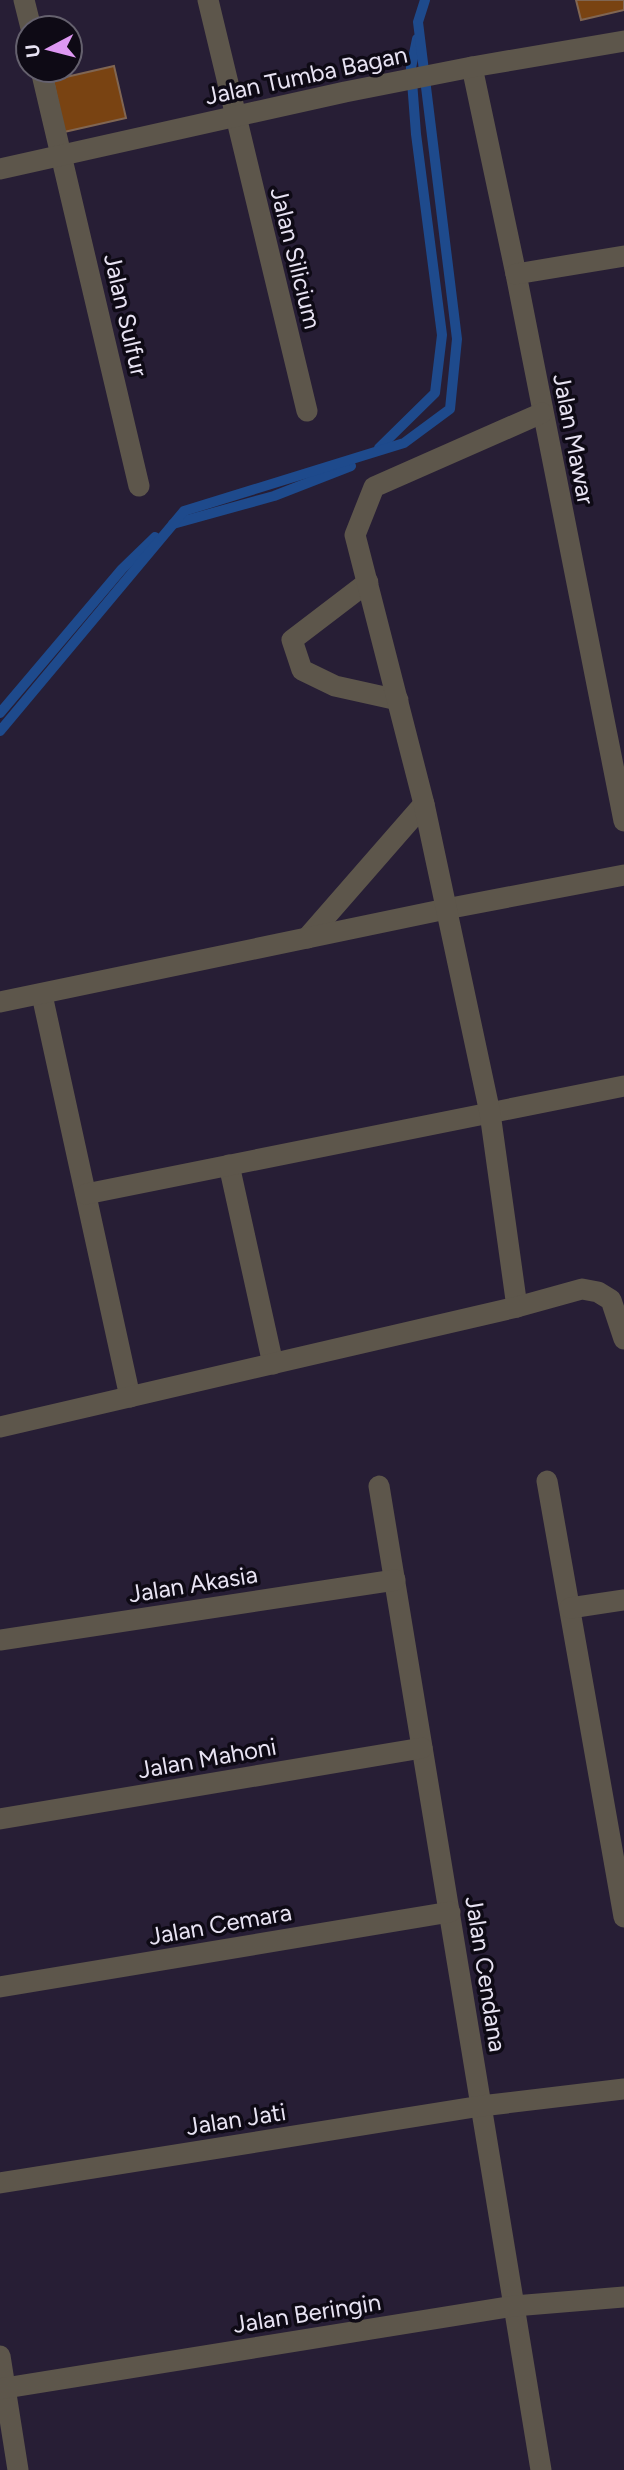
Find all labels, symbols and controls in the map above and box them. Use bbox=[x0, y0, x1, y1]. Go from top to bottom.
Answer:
north arrow bbox=[14, 14, 84, 84]
street label: Jalan Tumba Bagan bbox=[202, 39, 410, 111]
text: U bbox=[20, 43, 45, 59]
street label: Jalan Silicium bbox=[264, 184, 328, 332]
street label: Jalan Sulfur bbox=[98, 251, 154, 379]
street label: Jalan Mawar bbox=[547, 371, 601, 507]
street label: Jalan Akasia bbox=[126, 1559, 260, 1609]
street label: Jalan Mahoni bbox=[135, 1732, 279, 1784]
street label: Jalan Cendana bbox=[459, 1894, 513, 2054]
street label: Jalan Cemara bbox=[146, 1897, 294, 1951]
street label: Jalan Jati bbox=[184, 2097, 288, 2141]
street label: Jalan Beringin bbox=[231, 2287, 383, 2339]

